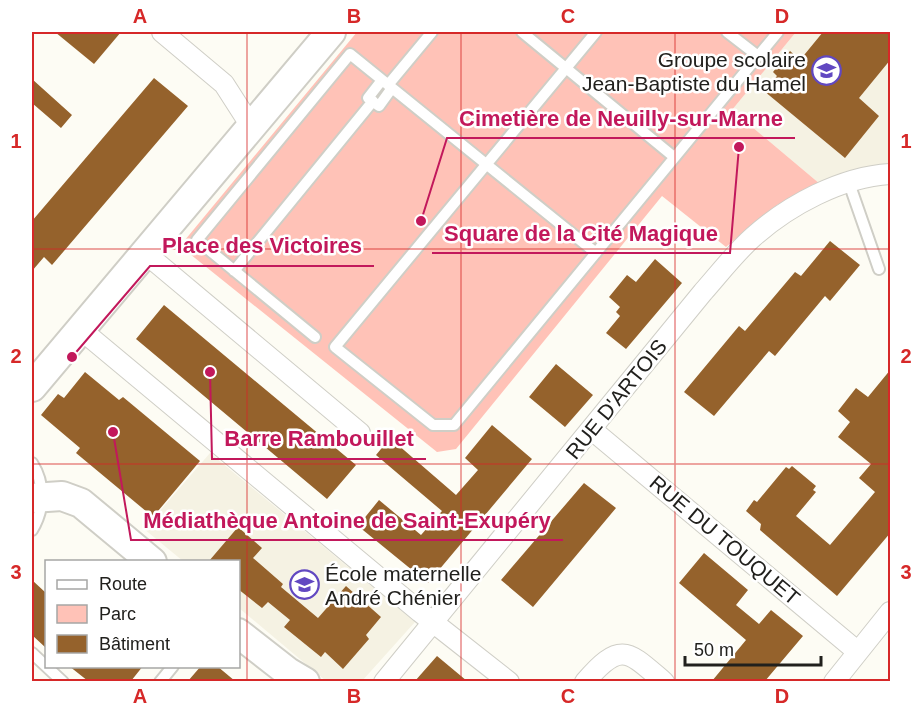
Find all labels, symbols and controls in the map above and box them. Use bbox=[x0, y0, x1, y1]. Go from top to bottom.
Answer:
text: A bbox=[133, 5, 147, 27]
text: B bbox=[347, 5, 361, 27]
text: C bbox=[561, 5, 575, 27]
text: D bbox=[775, 5, 789, 27]
place label: Groupe scolaire Jean-Baptiste du Hamel bbox=[582, 48, 806, 95]
school or university icon: Groupe scolaire Jean-Baptiste du Hamel bbox=[811, 55, 843, 87]
callout: Cimetière de Neuilly-sur-Marne bbox=[447, 98, 795, 138]
text: Cimetière de Neuilly-sur-Marne bbox=[459, 106, 783, 131]
text: 1 bbox=[10, 130, 22, 152]
text: 1 bbox=[900, 130, 912, 152]
callout: Square de la Cité Magique bbox=[432, 213, 730, 253]
text: Square de la Cité Magique bbox=[444, 221, 718, 246]
callout: Place des Victoires bbox=[150, 226, 374, 266]
text: Place des Victoires bbox=[162, 233, 362, 258]
street label: RUE D'ARTOIS bbox=[561, 335, 671, 463]
text: 2 bbox=[10, 345, 22, 367]
text: 2 bbox=[900, 345, 912, 367]
callout: Barre Rambouillet bbox=[212, 419, 426, 459]
text: Barre Rambouillet bbox=[224, 426, 414, 451]
street label: RUE DU TOUQUET bbox=[646, 471, 805, 609]
callout: Médiathèque Antoine de Saint-Exupéry bbox=[131, 500, 563, 540]
text: Médiathèque Antoine de Saint-Exupéry bbox=[143, 508, 551, 533]
legend bbox=[45, 560, 240, 668]
text: 3 bbox=[10, 561, 22, 583]
text: 3 bbox=[900, 561, 912, 583]
place label: École maternelle André Chénier bbox=[325, 562, 481, 609]
school or university icon: École maternelle André Chénier bbox=[288, 569, 320, 601]
text: Route bbox=[99, 574, 147, 594]
text: Parc bbox=[99, 604, 136, 624]
scale bar bbox=[685, 629, 822, 667]
text: Bâtiment bbox=[99, 634, 170, 654]
text: 50 m bbox=[694, 640, 734, 660]
text: A bbox=[133, 685, 147, 707]
text: B bbox=[347, 685, 361, 707]
text: C bbox=[561, 685, 575, 707]
text: D bbox=[775, 685, 789, 707]

